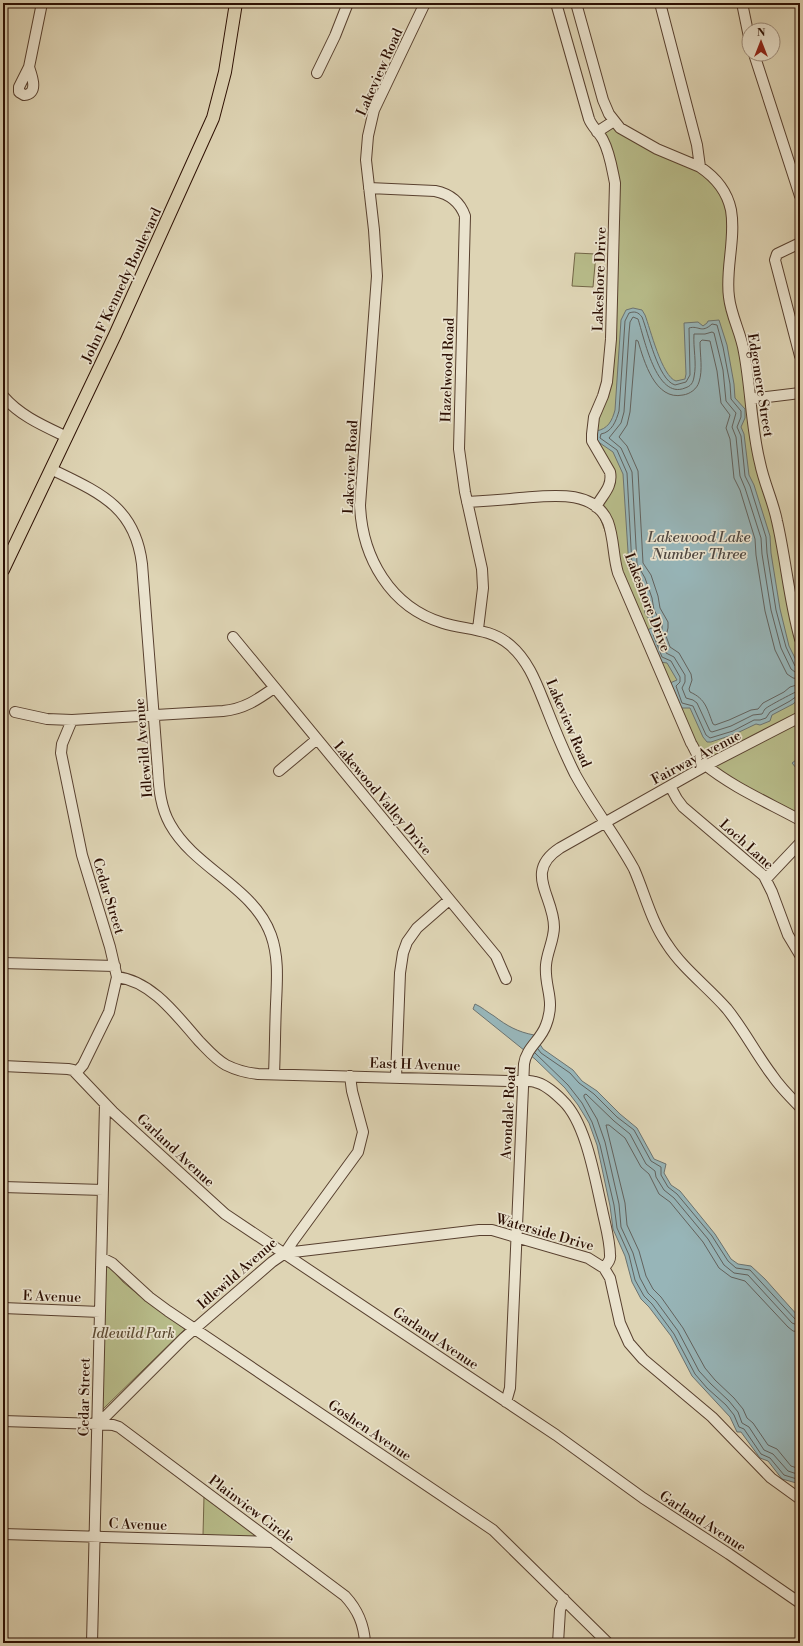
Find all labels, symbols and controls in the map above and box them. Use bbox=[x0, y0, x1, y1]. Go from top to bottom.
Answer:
north arrow bbox=[741, 22, 781, 62]
street label: Lakeview Road bbox=[353, 26, 407, 119]
text: N bbox=[757, 26, 766, 40]
street label: John F Kennedy Boulevard bbox=[78, 205, 166, 367]
street label: Lakeshore Drive bbox=[589, 227, 611, 332]
street label: Hazelwood Road bbox=[437, 317, 459, 423]
street label: Edgemere Street bbox=[743, 332, 777, 438]
street label: Lakeview Road bbox=[340, 420, 362, 515]
water label: Lakewood Lake Number Three bbox=[646, 528, 751, 564]
street label: Lakeshore Drive bbox=[620, 550, 674, 654]
street label: Lakeview Road bbox=[541, 677, 595, 770]
street label: Idlewild Avenue bbox=[131, 697, 157, 798]
street label: Fairway Avenue bbox=[648, 727, 744, 789]
street label: Lakewood Valley Drive bbox=[329, 738, 435, 859]
street label: Loch Lane bbox=[715, 816, 777, 874]
street label: Cedar Street bbox=[88, 856, 128, 937]
street label: East H Avenue bbox=[369, 1054, 461, 1076]
street label: Avondale Road bbox=[498, 1066, 520, 1161]
street label: Garland Avenue bbox=[133, 1110, 218, 1191]
street label: Waterside Drive bbox=[493, 1210, 596, 1256]
street label: Idlewild Avenue bbox=[194, 1234, 281, 1313]
street label: E Avenue bbox=[22, 1287, 82, 1307]
street label: Garland Avenue bbox=[389, 1303, 482, 1374]
park label: Idlewild Park bbox=[90, 1325, 175, 1343]
street label: Cedar Street bbox=[75, 1357, 95, 1437]
street label: Goshen Avenue bbox=[324, 1396, 415, 1465]
street label: Plainview Circle bbox=[205, 1472, 298, 1548]
street label: Garland Avenue bbox=[656, 1487, 749, 1557]
street label: C Avenue bbox=[108, 1515, 168, 1535]

